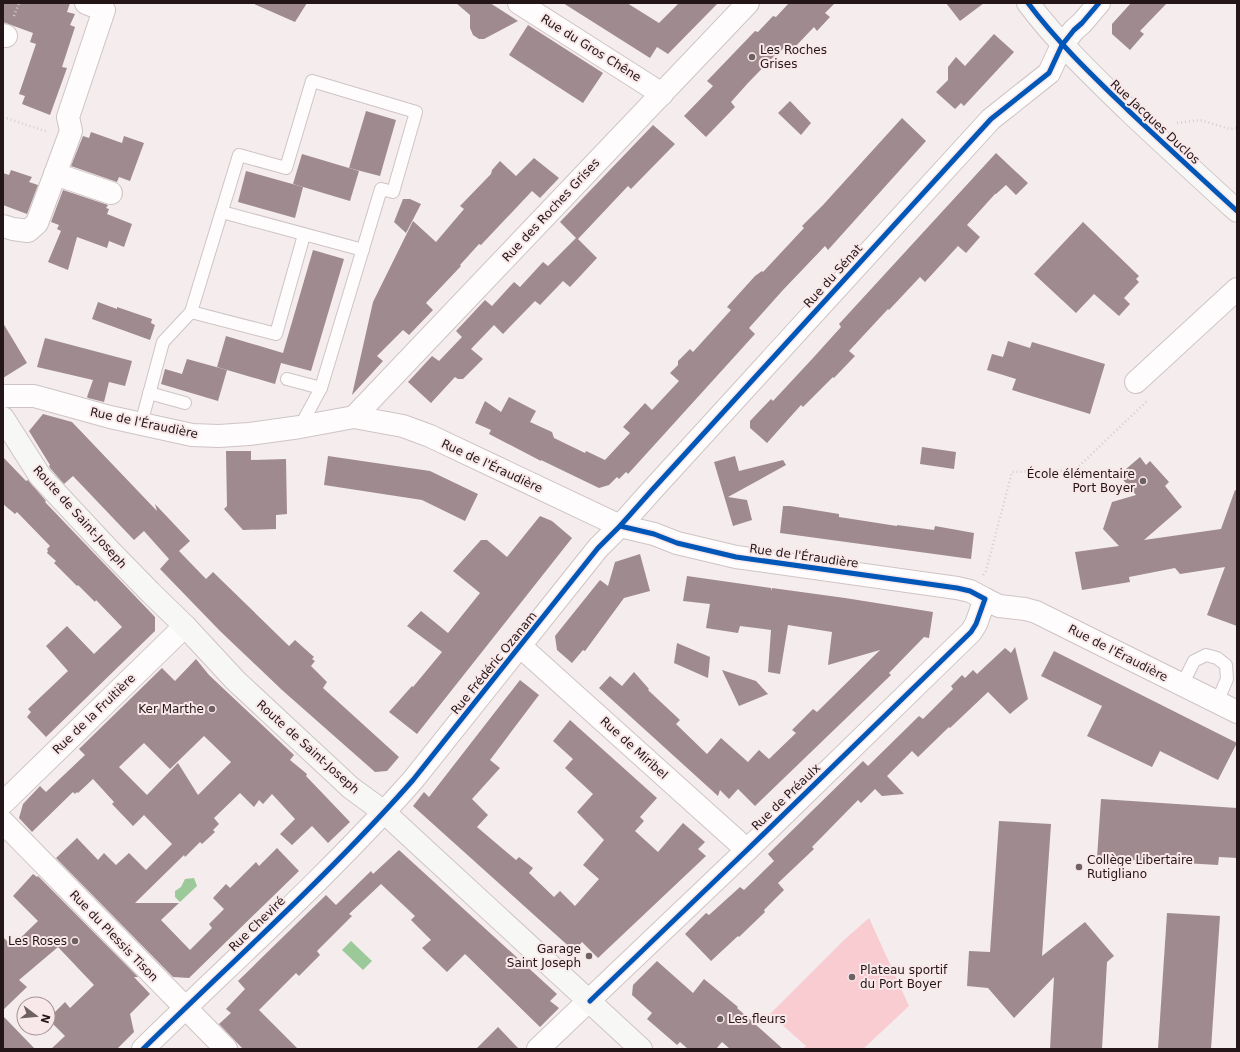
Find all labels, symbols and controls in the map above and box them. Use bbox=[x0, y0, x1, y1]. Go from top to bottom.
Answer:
street label: Rue du Gros Chêne bbox=[538, 11, 644, 85]
place label: Les Roches Grises bbox=[760, 43, 827, 71]
marker: Les Roches Grises bbox=[747, 52, 757, 62]
street label: Rue Jacques Duclos bbox=[1107, 77, 1203, 167]
street label: Rue des Roches Grises bbox=[500, 156, 602, 264]
street label: Rue du Sénat bbox=[801, 241, 865, 311]
street label: Rue de l'Éraudière bbox=[89, 404, 199, 441]
street label: Rue de l'Éraudière bbox=[439, 436, 545, 496]
street label: Route de Saint-Joseph bbox=[30, 463, 130, 571]
place label: École élémentaire Port Boyer bbox=[1027, 466, 1135, 495]
marker: École élémentaire Port Boyer bbox=[1138, 476, 1148, 486]
street label: Rue de l'Éraudière bbox=[749, 540, 860, 571]
street label: Rue Frédéric Ozanam bbox=[448, 609, 540, 717]
street label: Rue de l'Éraudière bbox=[1066, 621, 1171, 684]
street label: Rue de la Fruitière bbox=[50, 671, 138, 757]
street label: Route de Saint-Joseph bbox=[254, 697, 362, 797]
place label: Ker Marthe bbox=[138, 702, 204, 716]
marker: Ker Marthe bbox=[207, 704, 217, 714]
street label: Rue de Miribel bbox=[597, 714, 671, 782]
street label: Rue de Préaulx bbox=[749, 761, 823, 833]
place label: Collège Libertaire Rutigliano bbox=[1087, 853, 1193, 881]
marker: Collège Libertaire Rutigliano bbox=[1074, 862, 1084, 872]
street label: Rue du Plessis Tison bbox=[67, 888, 161, 984]
street label: Rue Cheviré bbox=[226, 894, 288, 954]
place label: Les Roses bbox=[8, 934, 67, 948]
marker: Les Roses bbox=[70, 936, 80, 946]
place label: Garage Saint Joseph bbox=[507, 942, 581, 970]
marker: Garage Saint Joseph bbox=[584, 951, 594, 961]
place label: Plateau sportif du Port Boyer bbox=[860, 963, 948, 991]
marker: Plateau sportif du Port Boyer bbox=[847, 972, 857, 982]
north arrow bbox=[16, 996, 56, 1036]
text: N bbox=[38, 1012, 53, 1025]
place label: Les fleurs bbox=[728, 1012, 786, 1026]
marker: Les fleurs bbox=[715, 1014, 725, 1024]

